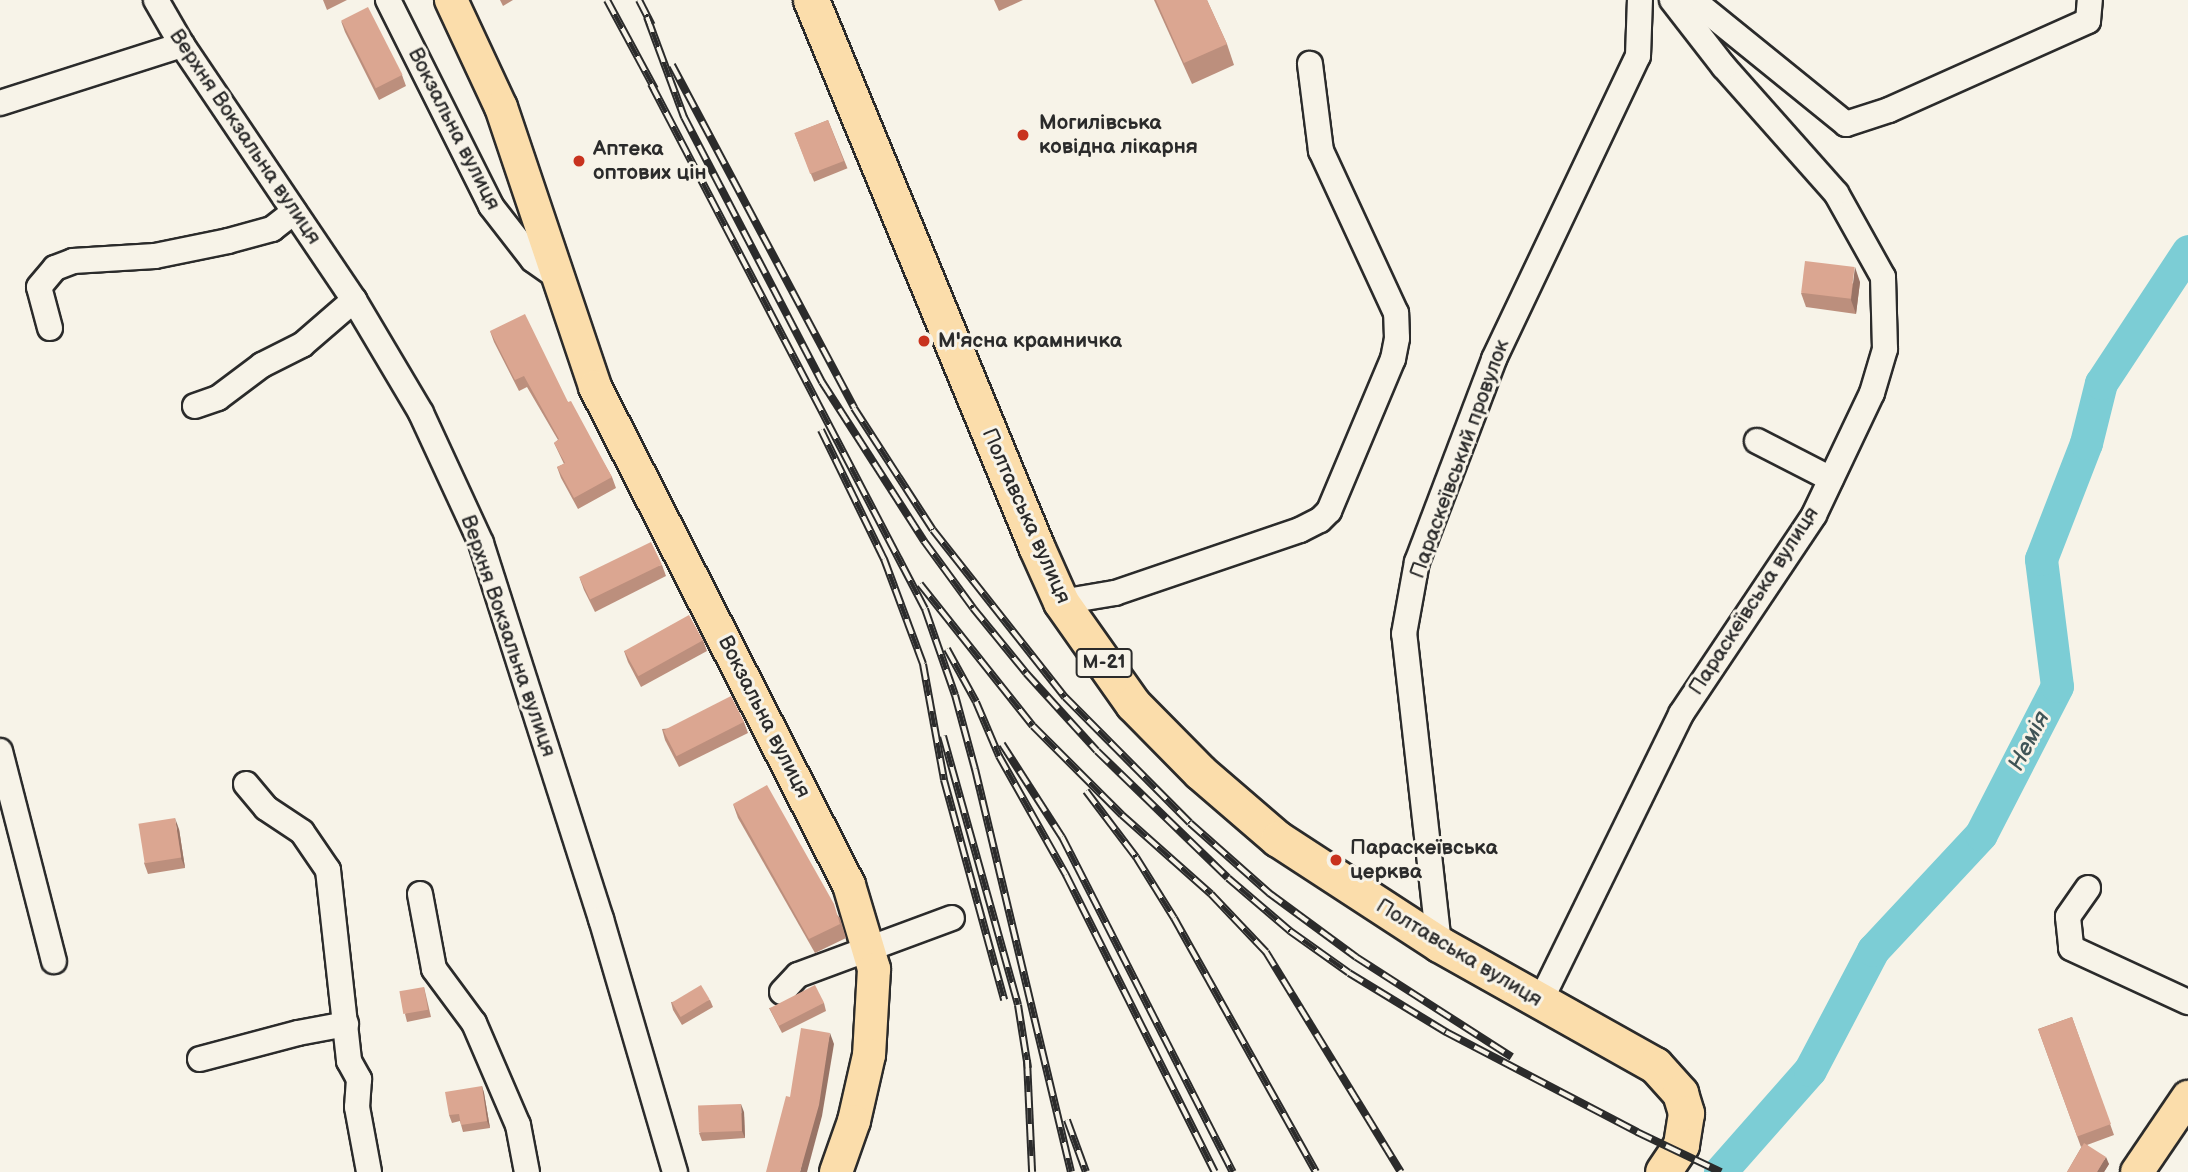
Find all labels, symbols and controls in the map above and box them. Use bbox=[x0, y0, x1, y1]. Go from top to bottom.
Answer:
street label: Верхня Вокзальна вулиця bbox=[164, 25, 326, 249]
street label: Вокзальна вулиця bbox=[402, 44, 506, 214]
place label: Могилівська ковідна лікарня bbox=[1039, 110, 1198, 160]
marker: Могилівська ковідна лікарня bbox=[1013, 125, 1033, 145]
place label: Аптека оптових цін bbox=[593, 136, 707, 186]
marker: Аптека оптових цін bbox=[571, 153, 587, 169]
place label: М'ясна крамничка bbox=[938, 328, 1122, 354]
marker: М'ясна крамничка bbox=[916, 333, 932, 349]
street label: Параскеївський провулок bbox=[1405, 336, 1515, 582]
street label: Полтавська вулиця bbox=[976, 425, 1076, 607]
street label: Параскеївська вулиця bbox=[1684, 502, 1824, 700]
street label: Верхня Вокзальна вулиця bbox=[455, 512, 561, 760]
street label: Вокзальна вулиця bbox=[712, 632, 816, 802]
road number: М-21 bbox=[1074, 648, 1134, 678]
water label: Немія bbox=[2002, 706, 2056, 776]
place label: Параскеївська церква bbox=[1350, 835, 1498, 885]
marker: Параскеївська церква bbox=[1328, 852, 1344, 868]
street label: Полтавська вулиця bbox=[1371, 894, 1547, 1012]

